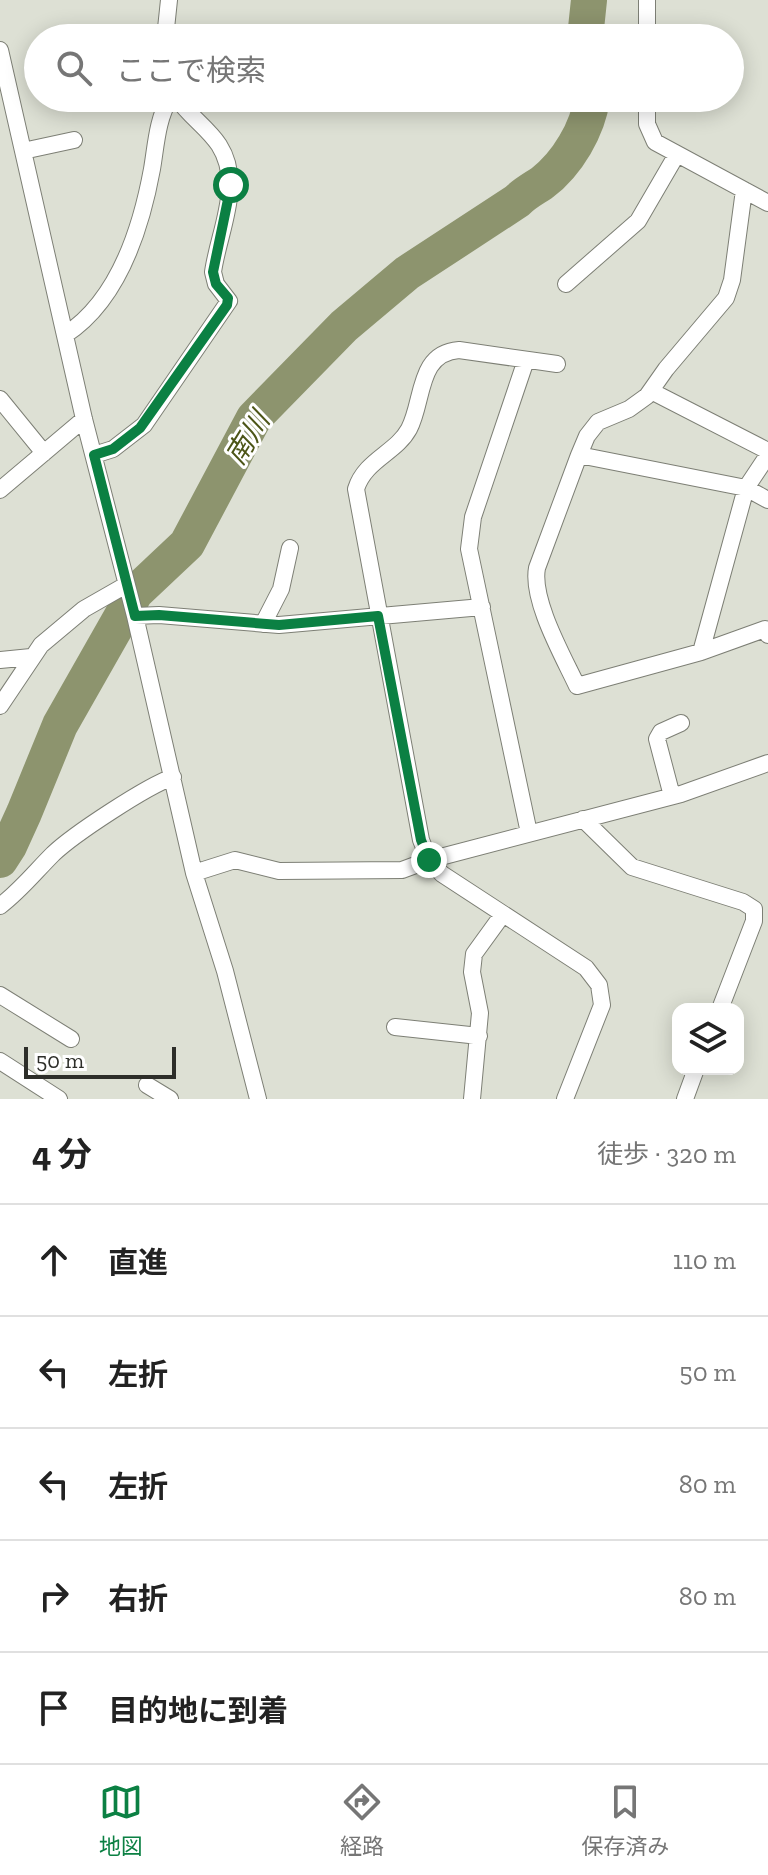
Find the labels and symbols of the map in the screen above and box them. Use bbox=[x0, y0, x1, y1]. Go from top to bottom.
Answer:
route start bbox=[213, 167, 249, 203]
water label: 南川 bbox=[219, 403, 278, 471]
route end bbox=[411, 842, 447, 878]
scale bar bbox=[24, 1043, 176, 1079]

